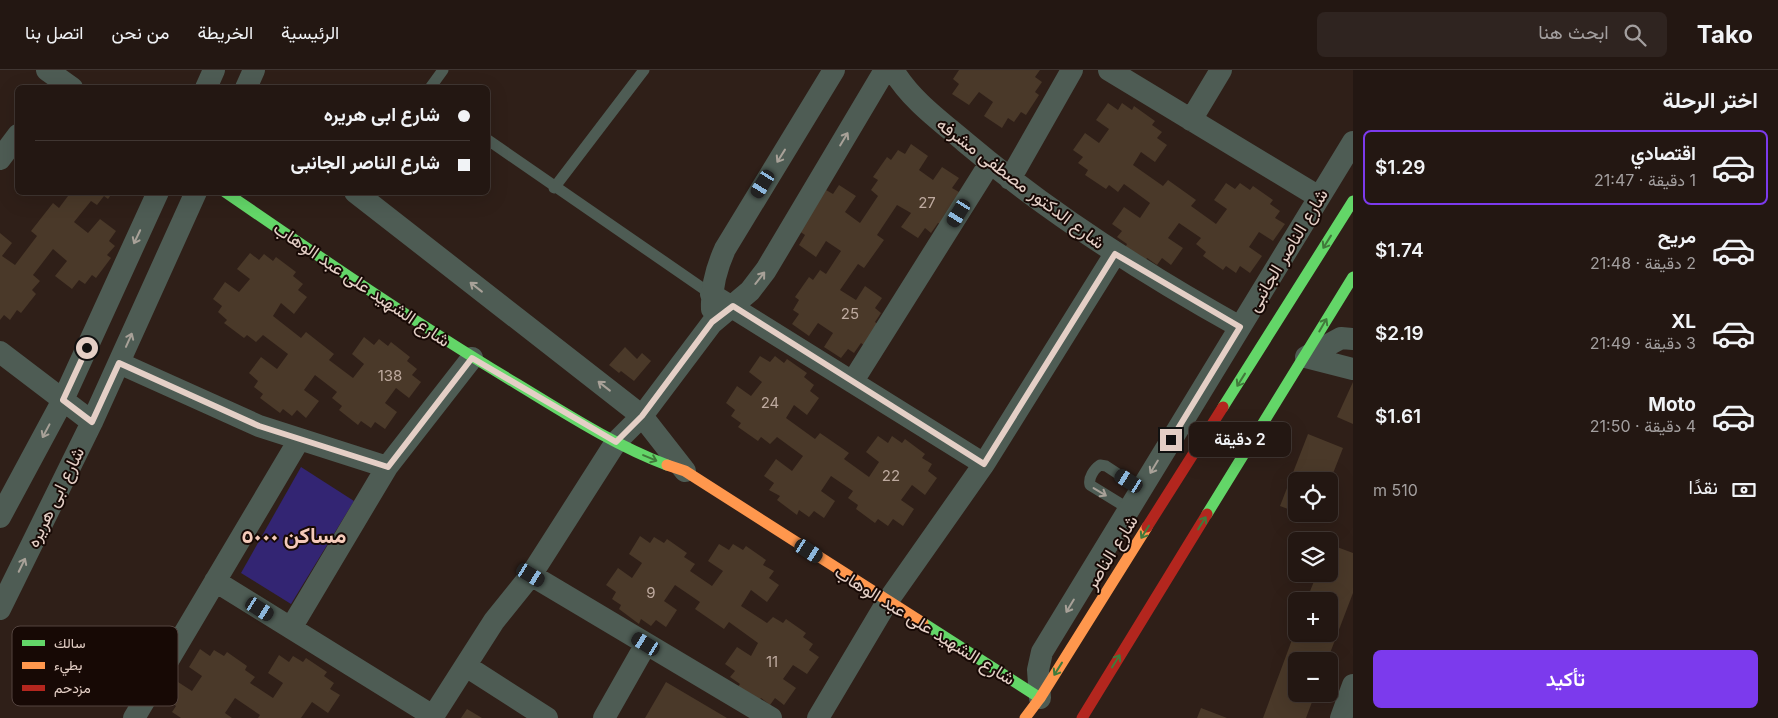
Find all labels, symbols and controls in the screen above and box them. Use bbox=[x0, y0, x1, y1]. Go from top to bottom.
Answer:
search box bbox=[1317, 12, 1667, 57]
text: Tako bbox=[1697, 20, 1753, 49]
text: ابحث هنا bbox=[1538, 21, 1609, 44]
icon: search bbox=[1621, 21, 1649, 49]
text: اتصل بنا bbox=[25, 22, 83, 43]
text: من نحن bbox=[111, 22, 169, 43]
text: الخريطة bbox=[197, 22, 253, 43]
text: الرئيسية bbox=[281, 22, 339, 43]
text: اختر الرحلة bbox=[1663, 87, 1758, 113]
text: شارع ابى هريره bbox=[324, 103, 440, 126]
street label: شارع الدكتور مصطفى مشرفه bbox=[932, 113, 1109, 255]
one-way arrow bbox=[840, 132, 850, 146]
text: اقتصادي bbox=[1631, 142, 1696, 165]
icon: car bbox=[1711, 145, 1756, 190]
one-way arrow bbox=[775, 149, 786, 163]
text: شارع الناصر الجانبى bbox=[290, 151, 440, 174]
text: $1.29 bbox=[1375, 156, 1425, 179]
car bbox=[748, 167, 777, 201]
text: 1 دقيقة · 21:47 bbox=[1594, 170, 1696, 190]
street label: شارع الناصر الجانبى bbox=[1242, 185, 1334, 316]
house number: 27 bbox=[918, 193, 936, 212]
car bbox=[944, 196, 973, 230]
street label: شارع الشهيد على عبد الوهاب bbox=[269, 217, 454, 353]
text: مريح bbox=[1658, 225, 1696, 248]
icon: car bbox=[1711, 228, 1756, 273]
one-way arrow bbox=[132, 229, 142, 244]
one-way arrow bbox=[1322, 235, 1332, 249]
text: $1.74 bbox=[1375, 239, 1424, 262]
text: 2 دقيقة · 21:48 bbox=[1590, 253, 1696, 273]
one-way arrow bbox=[755, 272, 766, 285]
one-way arrow bbox=[470, 281, 483, 292]
house number: 25 bbox=[841, 304, 859, 323]
text: XL bbox=[1671, 310, 1696, 333]
icon: car bbox=[1711, 311, 1756, 356]
one-way arrow bbox=[1319, 319, 1329, 333]
text: $2.19 bbox=[1375, 322, 1424, 345]
one-way arrow bbox=[125, 333, 135, 348]
text: 3 دقيقة · 21:49 bbox=[1590, 333, 1696, 353]
route start bbox=[76, 337, 98, 359]
house number: 138 bbox=[378, 366, 402, 385]
one-way arrow bbox=[1235, 372, 1245, 386]
one-way arrow bbox=[598, 381, 611, 392]
house number: 24 bbox=[761, 393, 779, 412]
text: Moto bbox=[1648, 393, 1696, 416]
icon: car bbox=[1711, 394, 1756, 439]
text: $1.61 bbox=[1375, 405, 1421, 428]
text: 4 دقيقة · 21:50 bbox=[1590, 416, 1696, 436]
callout: 2 دقيقة bbox=[1188, 422, 1291, 458]
one-way arrow bbox=[41, 424, 51, 439]
route end bbox=[1160, 429, 1182, 451]
text: 2 دقيقة bbox=[1214, 429, 1266, 449]
street label: شارع ابى هريره bbox=[22, 444, 90, 551]
one-way arrow bbox=[642, 454, 657, 464]
one-way arrow bbox=[1149, 459, 1159, 473]
house number: 22 bbox=[882, 466, 900, 485]
car bbox=[1112, 467, 1145, 495]
map controls bbox=[1288, 472, 1338, 702]
button: locate bbox=[1288, 472, 1338, 522]
text: نقدًا bbox=[1689, 476, 1718, 499]
icon: cash bbox=[1730, 476, 1758, 504]
text: 510 m bbox=[1373, 480, 1418, 500]
one-way arrow bbox=[1093, 487, 1107, 497]
street label: شارع الناصر bbox=[1079, 511, 1144, 595]
one-way arrow bbox=[1197, 517, 1207, 531]
district label: مساكن ٥٠٠٠ bbox=[241, 522, 347, 549]
one-way arrow bbox=[1139, 525, 1150, 539]
button: layers bbox=[1288, 532, 1338, 582]
car bbox=[792, 537, 825, 565]
one-way arrow bbox=[17, 558, 27, 573]
car bbox=[514, 561, 547, 589]
street label: شارع الشهيد على عبد الوهاب bbox=[830, 561, 1019, 691]
house number: 9 bbox=[646, 583, 656, 602]
button: + bbox=[1288, 592, 1338, 642]
car bbox=[243, 595, 276, 623]
one-way arrow bbox=[1064, 598, 1074, 612]
legend bbox=[12, 626, 178, 706]
car bbox=[629, 630, 662, 658]
text: سالك bbox=[54, 634, 85, 651]
button: تأكيد bbox=[1373, 650, 1758, 708]
house number: 11 bbox=[766, 652, 778, 671]
button: − bbox=[1288, 652, 1338, 702]
one-way arrow bbox=[1112, 655, 1122, 669]
text: بطيء bbox=[54, 656, 82, 677]
one-way arrow bbox=[1053, 662, 1063, 676]
text: مزدحم bbox=[54, 679, 91, 697]

